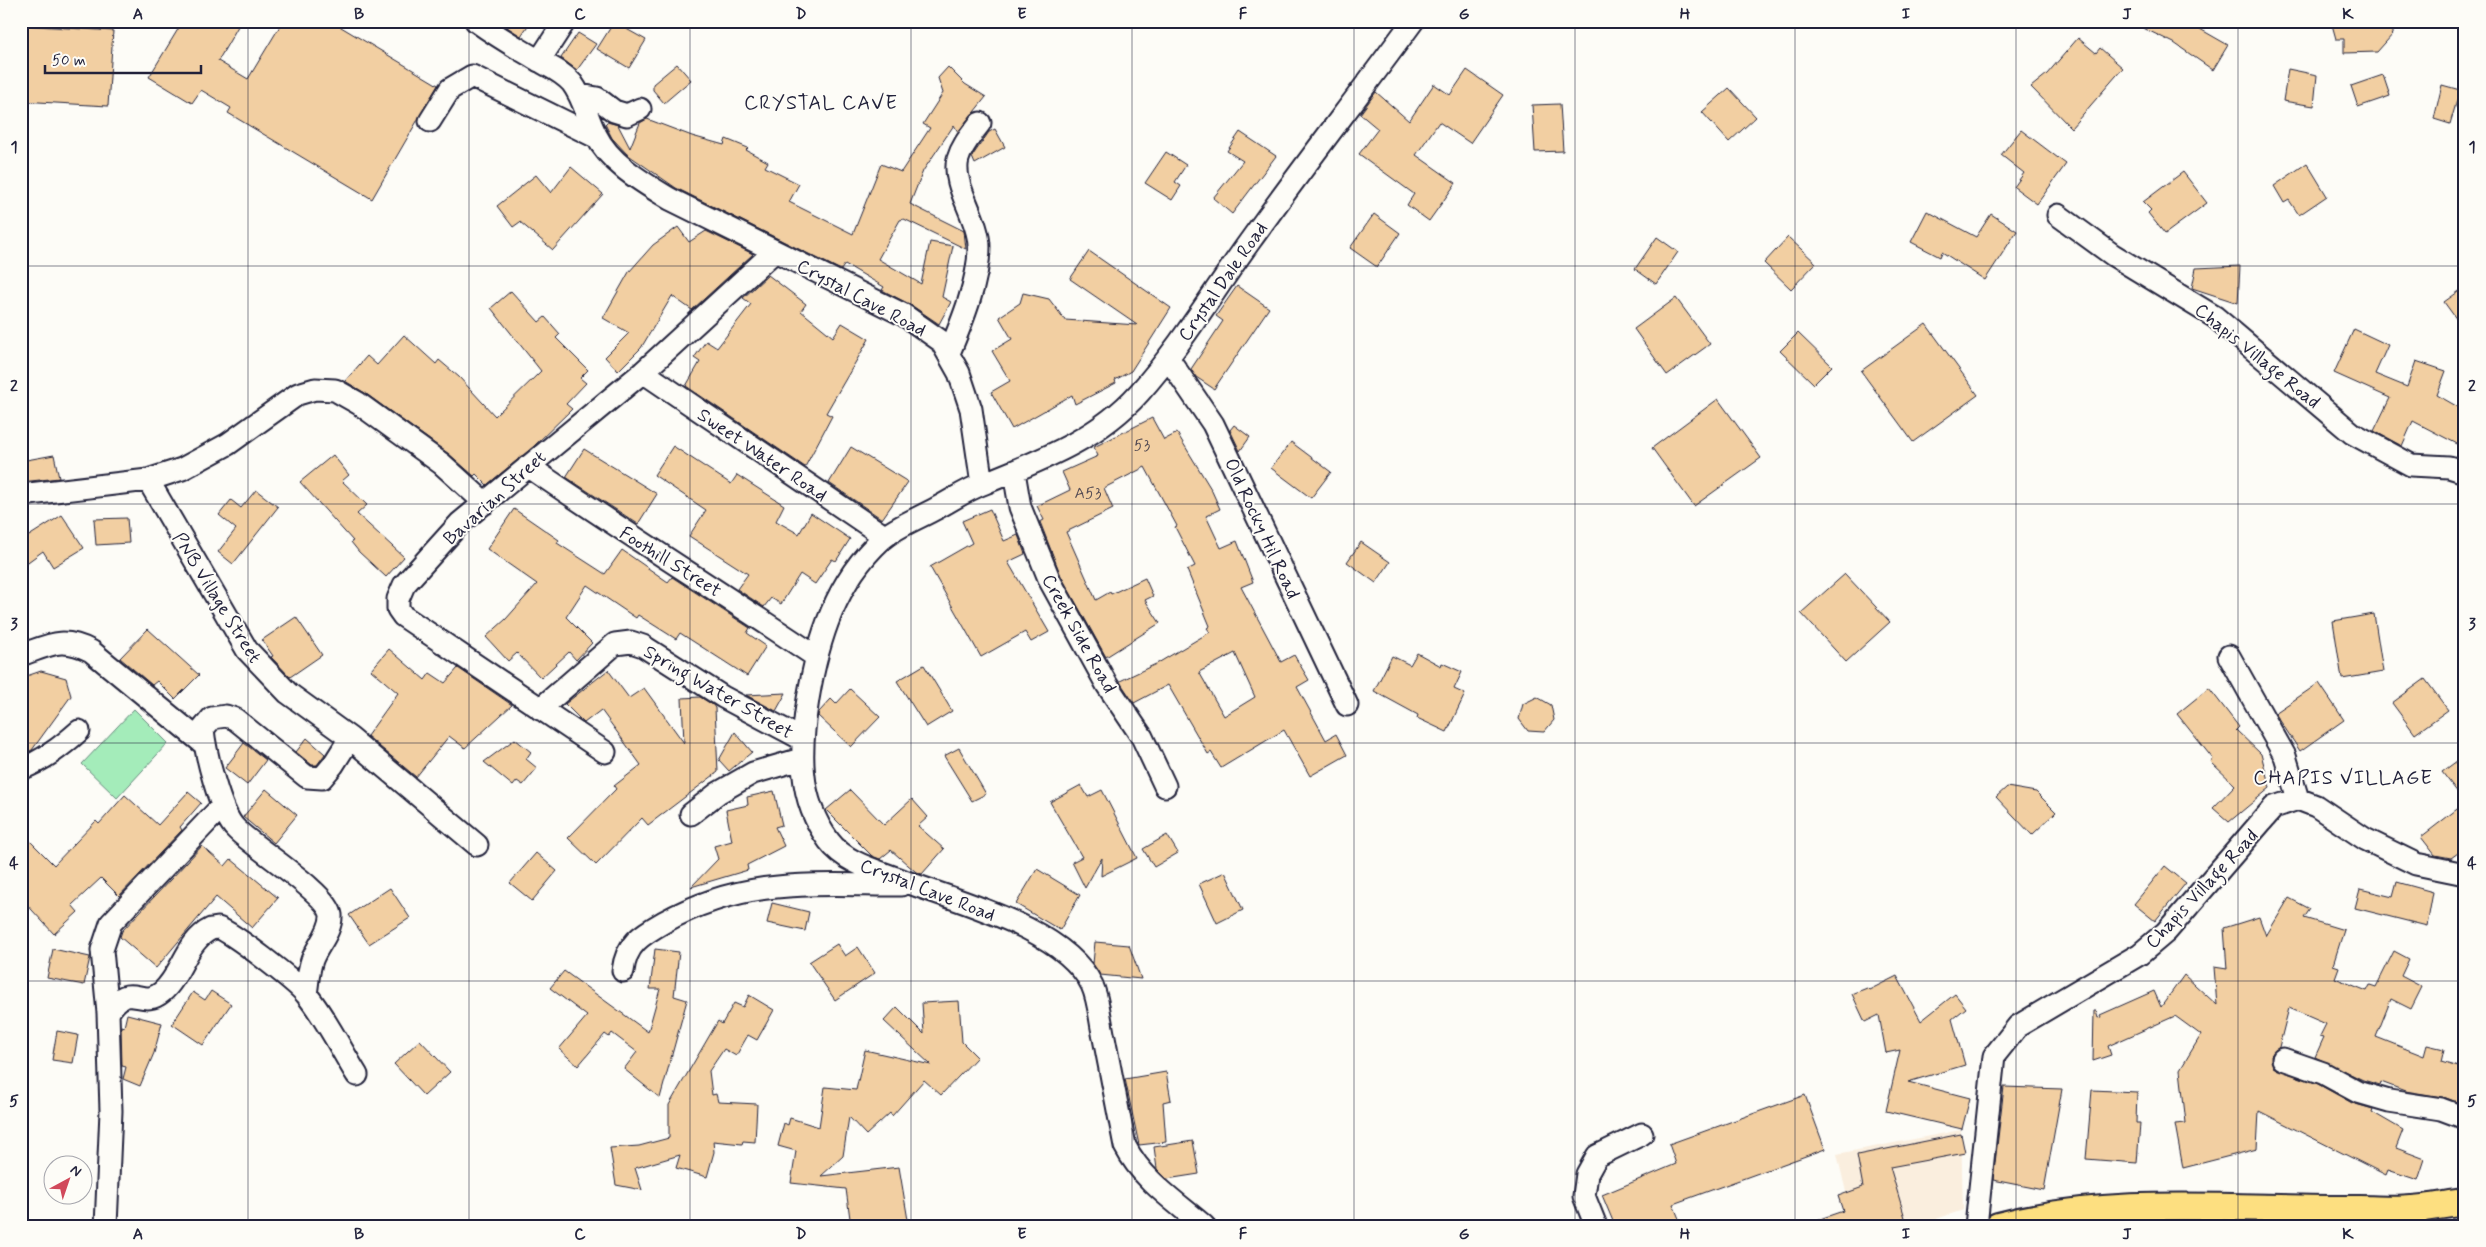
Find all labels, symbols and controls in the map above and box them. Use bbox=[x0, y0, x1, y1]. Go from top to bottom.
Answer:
text: A bbox=[133, 4, 143, 25]
text: B bbox=[354, 4, 364, 25]
text: C bbox=[574, 4, 586, 25]
text: D bbox=[795, 4, 807, 25]
text: E bbox=[1017, 4, 1027, 25]
text: F bbox=[1239, 4, 1248, 25]
text: G bbox=[1459, 4, 1470, 25]
text: H bbox=[1680, 4, 1691, 25]
text: I bbox=[1902, 4, 1911, 25]
text: J bbox=[2122, 4, 2132, 25]
text: K bbox=[2342, 4, 2354, 25]
scale bar bbox=[45, 42, 201, 74]
text: 50 m bbox=[52, 51, 86, 71]
district label: CRYSTAL CAVE bbox=[744, 90, 898, 117]
text: 1 bbox=[10, 137, 18, 158]
text: 1 bbox=[2468, 137, 2476, 158]
street label: Crystal Dale Road bbox=[1173, 217, 1274, 346]
street label: Crystal Cave Road bbox=[792, 254, 930, 343]
street label: Chapis Village Road bbox=[2187, 298, 2325, 417]
text: 2 bbox=[10, 376, 18, 397]
text: 2 bbox=[2468, 376, 2476, 397]
street label: Sweet Water Road bbox=[692, 403, 832, 508]
house number: 53 bbox=[1134, 435, 1150, 456]
street label: Bavarian Street bbox=[438, 445, 552, 551]
street label: Old Rocky Hil Road bbox=[1218, 454, 1305, 603]
house number: A53 bbox=[1075, 483, 1102, 504]
street label: Foothill Street bbox=[614, 521, 726, 604]
street label: PNB Village Street bbox=[166, 528, 267, 669]
street label: Creek Side Road bbox=[1036, 570, 1122, 698]
text: 3 bbox=[10, 614, 18, 635]
text: 3 bbox=[2468, 614, 2476, 635]
street label: Spring Water Street bbox=[637, 639, 798, 748]
district label: CHAPIS VILLAGE bbox=[2253, 765, 2433, 792]
street label: Chapis Village Road bbox=[2140, 824, 2266, 956]
text: 4 bbox=[9, 853, 19, 874]
street label: Crystal Cave Road bbox=[856, 853, 999, 928]
text: 4 bbox=[2467, 853, 2477, 874]
text: 5 bbox=[9, 1091, 19, 1112]
text: 5 bbox=[2467, 1091, 2477, 1112]
north arrow bbox=[42, 1154, 92, 1204]
text: N bbox=[66, 1161, 85, 1181]
text: A bbox=[133, 1224, 143, 1245]
text: B bbox=[354, 1224, 364, 1245]
text: C bbox=[574, 1224, 586, 1245]
text: D bbox=[795, 1224, 807, 1245]
text: E bbox=[1017, 1224, 1027, 1245]
text: F bbox=[1239, 1224, 1248, 1245]
text: G bbox=[1459, 1224, 1470, 1245]
text: H bbox=[1680, 1224, 1691, 1245]
text: I bbox=[1902, 1224, 1911, 1245]
text: J bbox=[2122, 1224, 2132, 1245]
text: K bbox=[2342, 1224, 2354, 1245]

